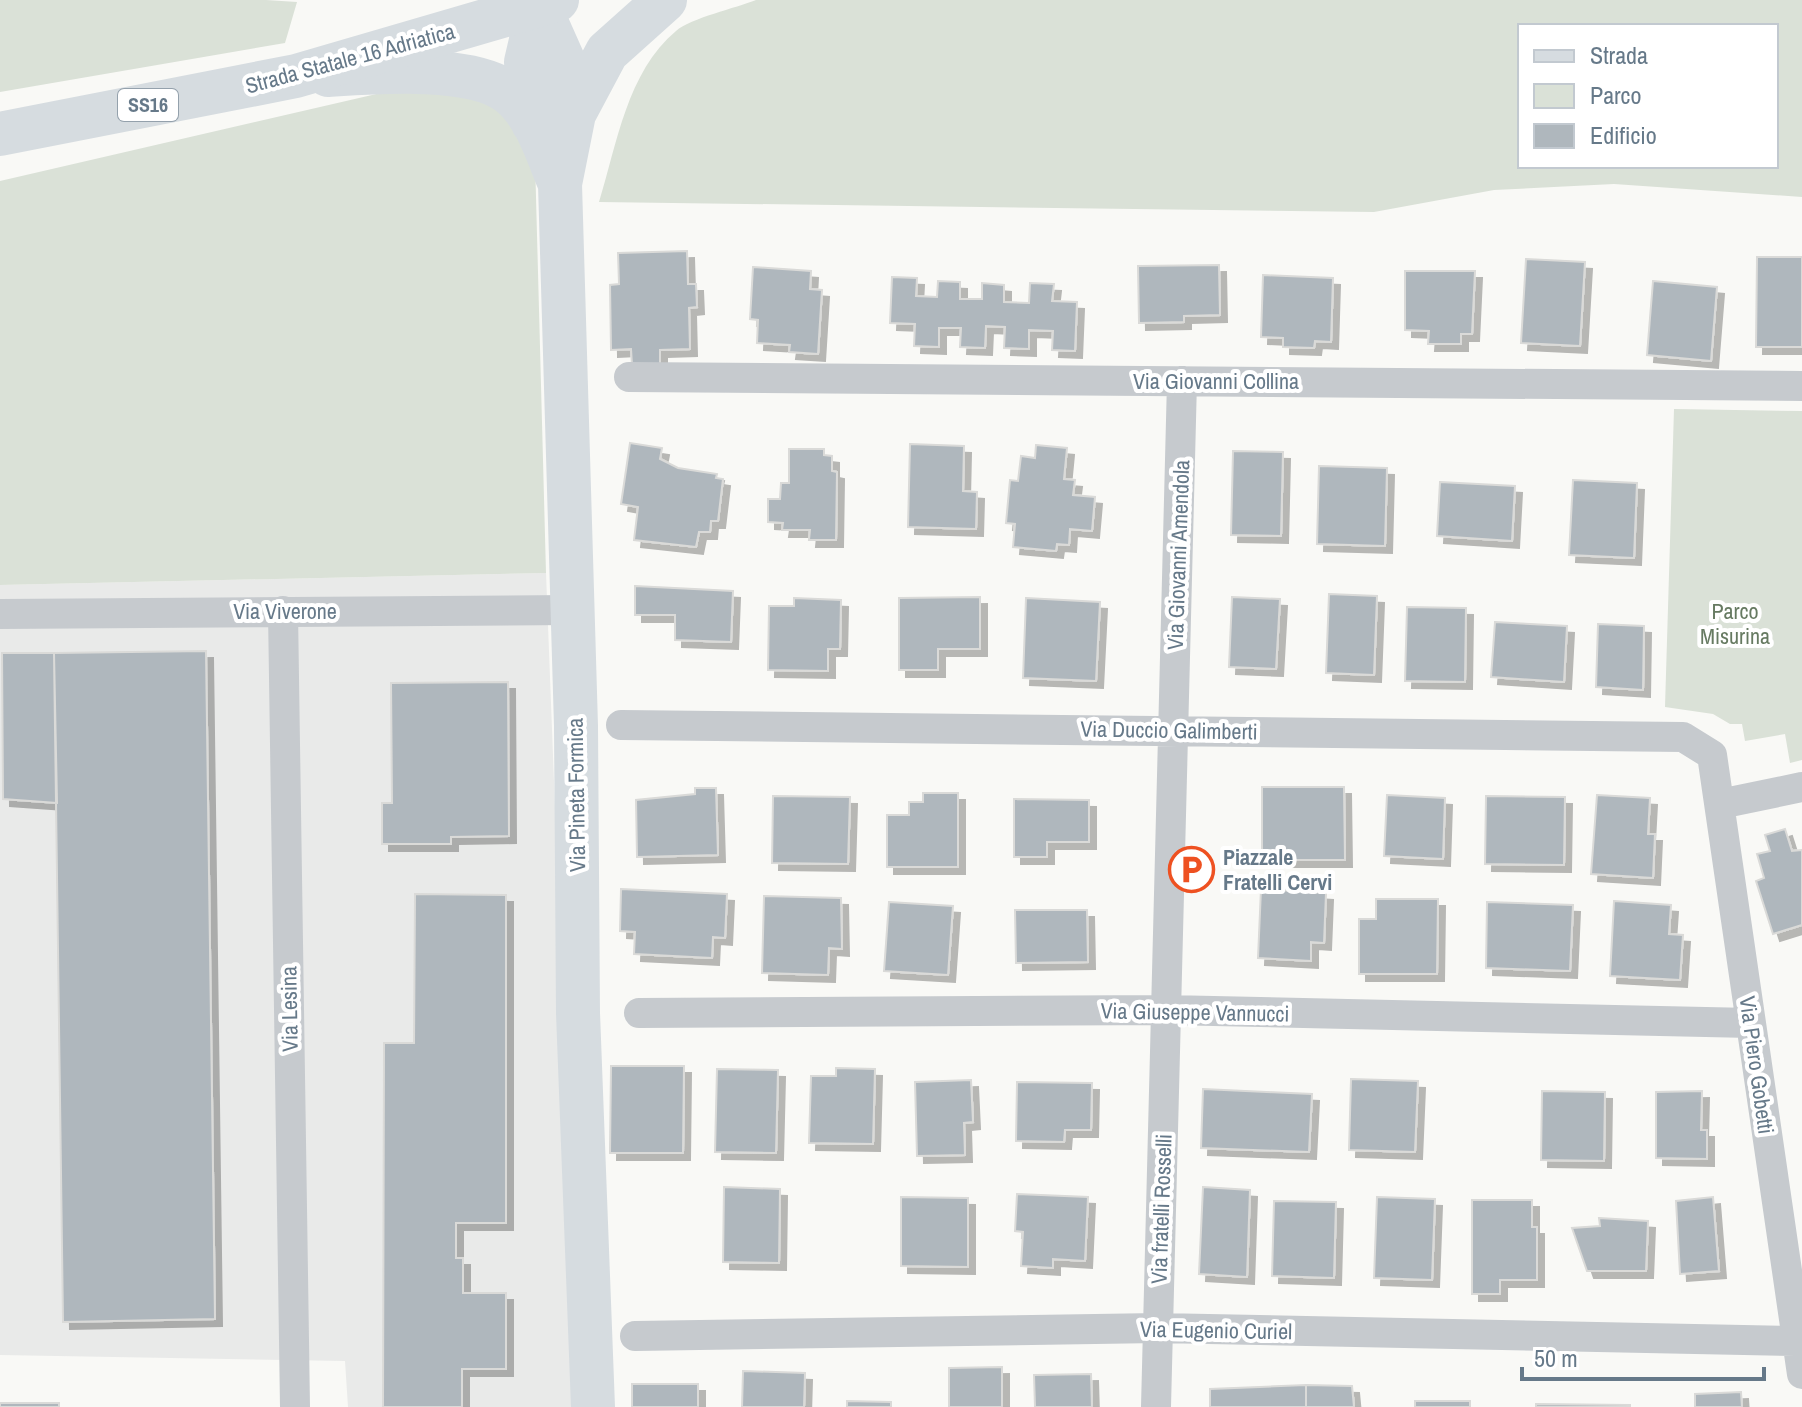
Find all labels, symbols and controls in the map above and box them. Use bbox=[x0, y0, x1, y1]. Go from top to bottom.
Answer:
street label: Strada Statale 16 Adriatica bbox=[242, 16, 458, 100]
legend bbox=[1518, 24, 1778, 168]
text: Strada bbox=[1590, 39, 1648, 71]
text: Parco bbox=[1590, 79, 1641, 111]
road number: SS16 bbox=[118, 89, 178, 121]
text: Edificio bbox=[1590, 119, 1657, 151]
street label: Via Giovanni Collina bbox=[1133, 366, 1299, 396]
street label: Via Giovanni Amendola bbox=[1160, 459, 1196, 651]
street label: Via Viverone bbox=[233, 596, 337, 626]
park label: Parco Misurina bbox=[1700, 596, 1770, 651]
street label: Via Duccio Galimberti bbox=[1080, 713, 1258, 747]
street label: Via Pineta Formica bbox=[560, 718, 592, 872]
place label: Piazzale Fratelli Cervi bbox=[1223, 842, 1332, 897]
parking icon: Piazzale Fratelli Cervi bbox=[1168, 846, 1216, 894]
street label: Via Lesina bbox=[273, 966, 305, 1052]
street label: Via Piero Gobetti bbox=[1732, 994, 1782, 1136]
street label: Via Giuseppe Vannucci bbox=[1100, 995, 1290, 1029]
street label: Via fratelli Rosselli bbox=[1143, 1133, 1179, 1285]
street label: Via Eugenio Curiel bbox=[1140, 1314, 1292, 1346]
scale bar bbox=[1522, 1331, 1764, 1381]
text: 50 m bbox=[1534, 1342, 1578, 1374]

